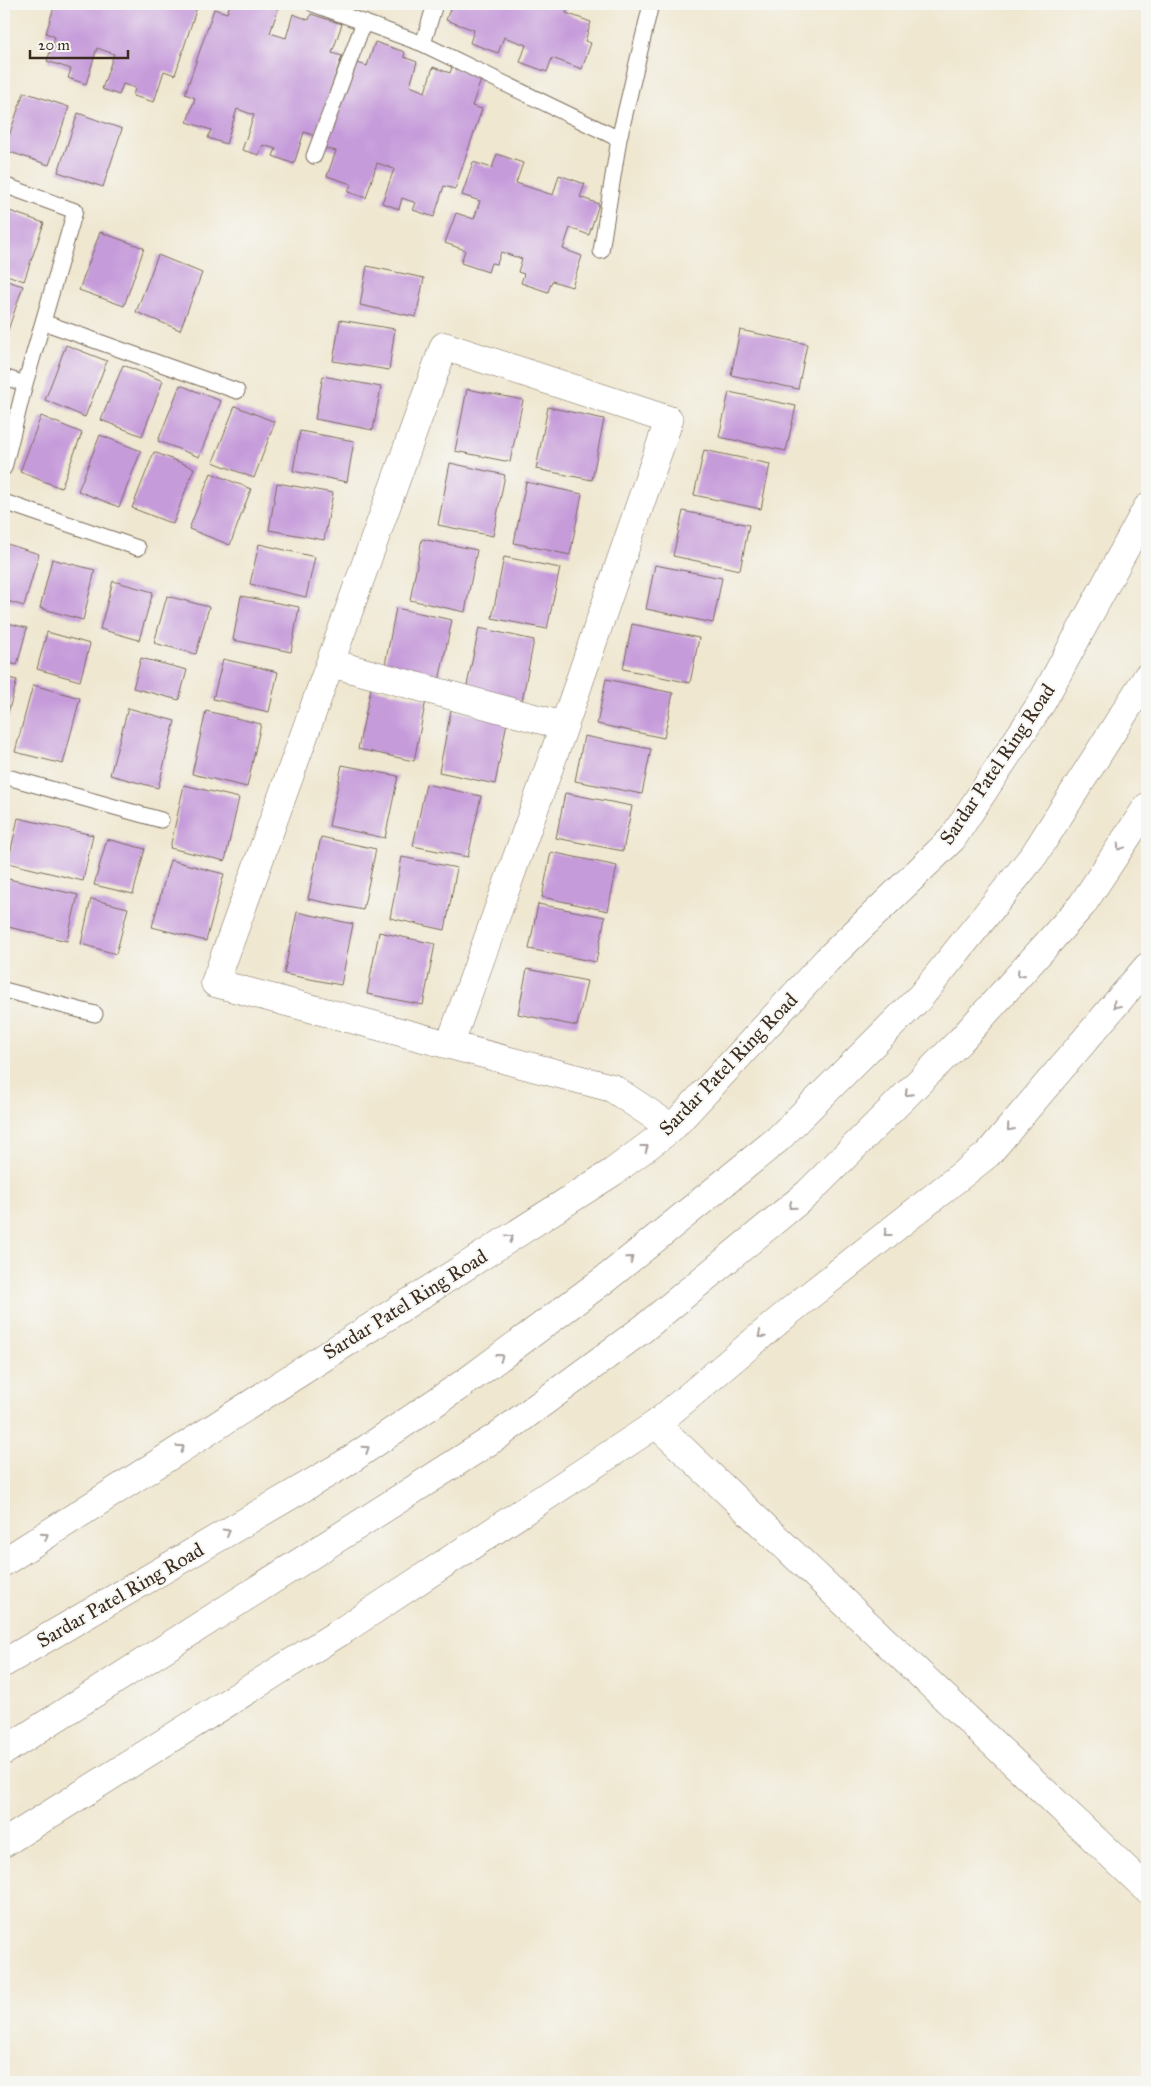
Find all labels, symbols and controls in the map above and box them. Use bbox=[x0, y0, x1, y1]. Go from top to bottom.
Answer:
scale bar bbox=[30, 28, 128, 60]
text: 20 m bbox=[38, 36, 70, 54]
street label: Sardar Patel Ring Road bbox=[934, 679, 1061, 850]
one-way arrow bbox=[1117, 842, 1126, 851]
one-way arrow bbox=[1016, 969, 1025, 978]
street label: Sardar Patel Ring Road bbox=[654, 988, 803, 1141]
one-way arrow bbox=[1113, 999, 1122, 1008]
one-way arrow bbox=[905, 1087, 914, 1096]
one-way arrow bbox=[1008, 1122, 1016, 1131]
one-way arrow bbox=[639, 1145, 649, 1154]
one-way arrow bbox=[789, 1201, 798, 1209]
one-way arrow bbox=[884, 1228, 893, 1237]
one-way arrow bbox=[504, 1234, 513, 1244]
street label: Sardar Patel Ring Road bbox=[319, 1244, 492, 1365]
one-way arrow bbox=[624, 1257, 633, 1265]
one-way arrow bbox=[757, 1329, 766, 1338]
one-way arrow bbox=[494, 1354, 504, 1363]
one-way arrow bbox=[176, 1444, 185, 1454]
one-way arrow bbox=[361, 1445, 370, 1455]
one-way arrow bbox=[221, 1529, 230, 1539]
one-way arrow bbox=[39, 1532, 48, 1542]
street label: Sardar Patel Ring Road bbox=[32, 1537, 208, 1654]

